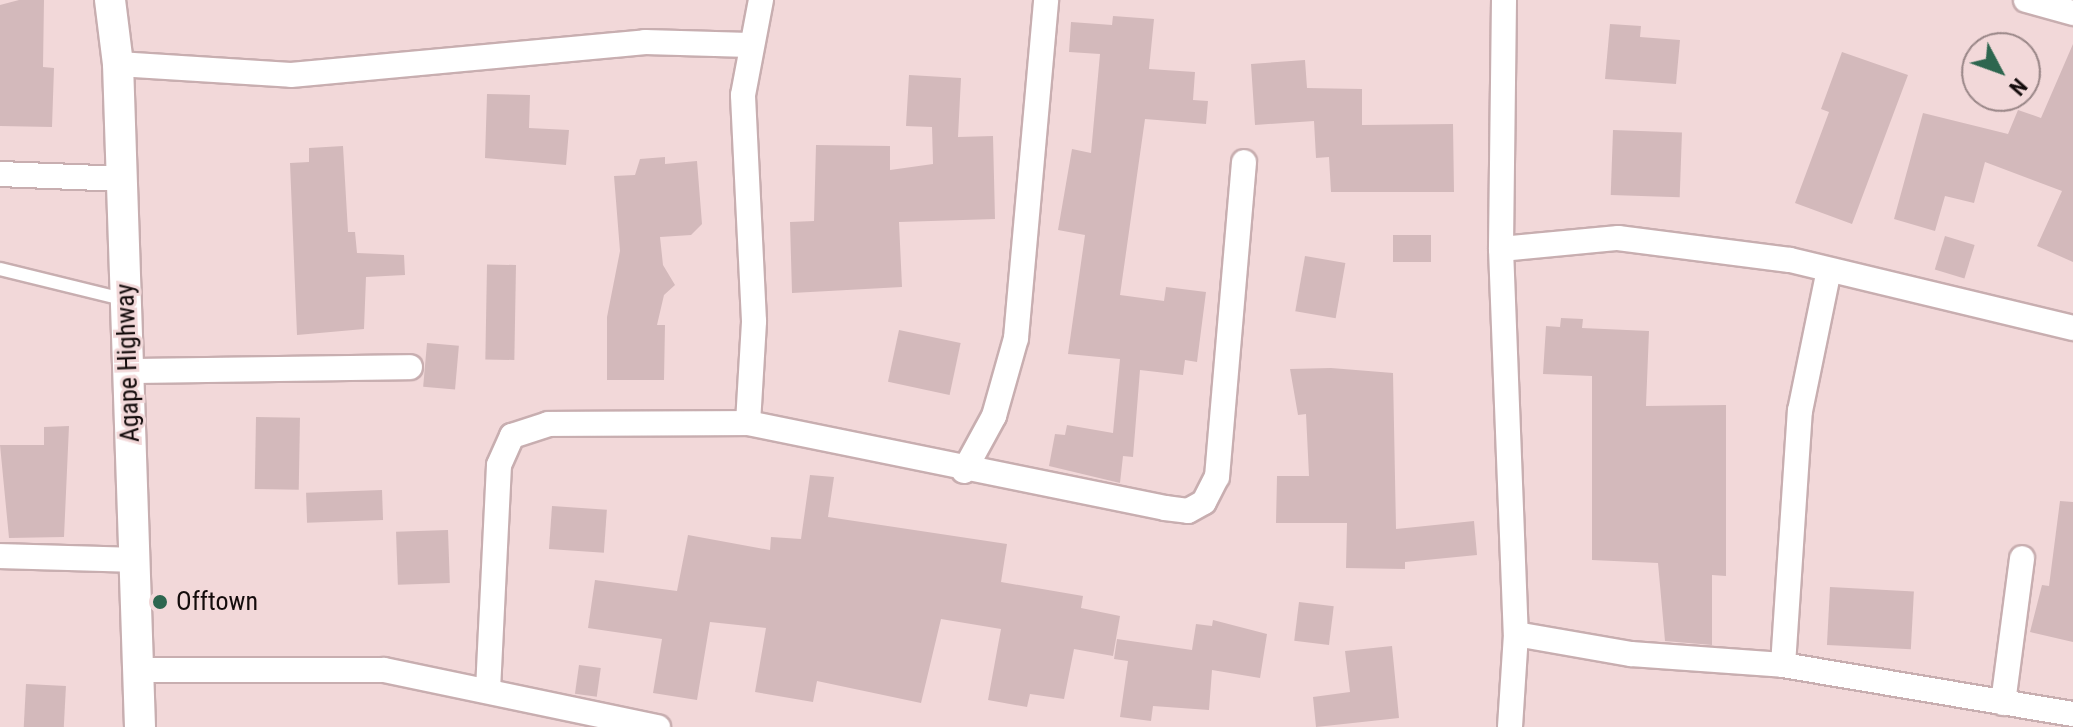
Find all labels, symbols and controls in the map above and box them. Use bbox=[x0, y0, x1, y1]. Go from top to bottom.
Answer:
north arrow bbox=[1961, 32, 2041, 112]
text: N bbox=[2004, 73, 2032, 100]
street label: Agape Highway bbox=[110, 283, 146, 443]
place label: Offtown bbox=[176, 586, 258, 618]
marker: Offtown bbox=[151, 593, 169, 611]

